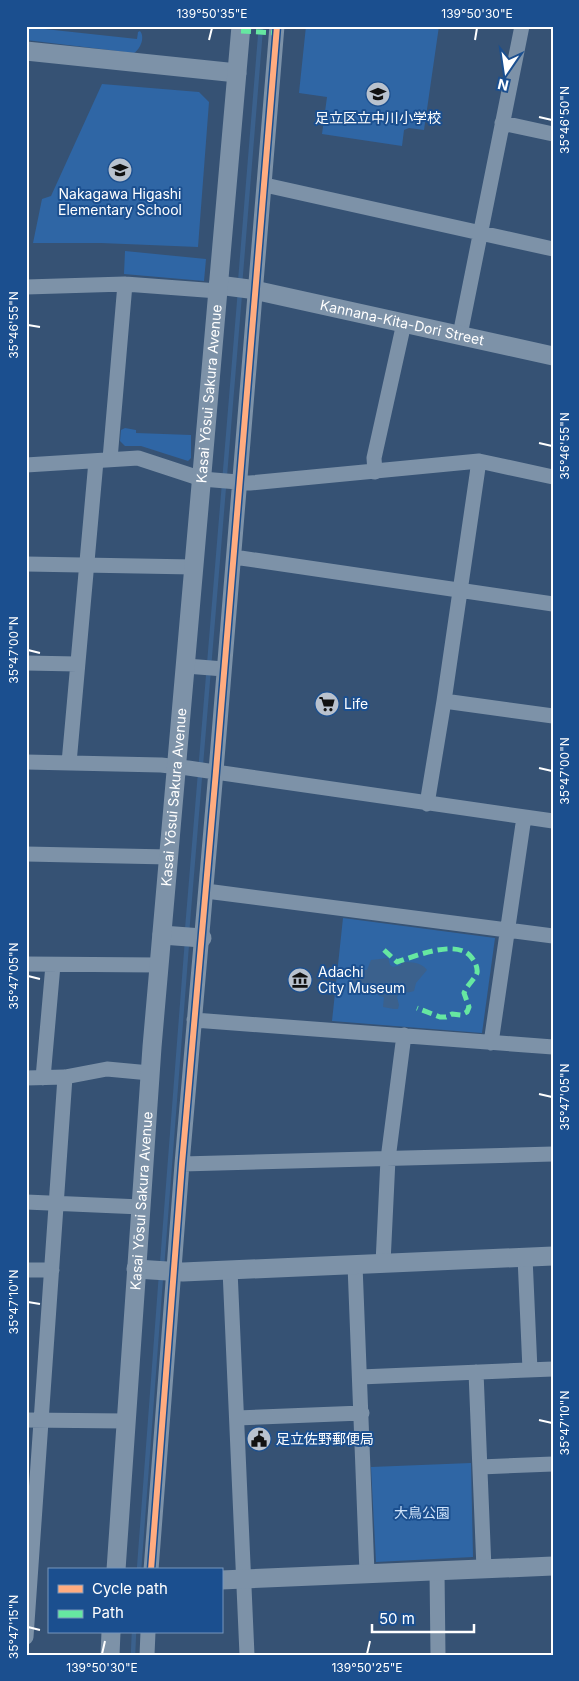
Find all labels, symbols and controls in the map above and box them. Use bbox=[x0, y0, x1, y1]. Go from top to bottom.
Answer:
text: 139°50'35"E bbox=[176, 6, 248, 21]
text: 139°50'30"E bbox=[441, 6, 513, 21]
north arrow bbox=[482, 48, 532, 98]
text: N bbox=[496, 76, 510, 95]
school or university icon: 足立区立中川小学校 bbox=[365, 81, 391, 107]
text: 35°46'50"N bbox=[557, 86, 572, 154]
place label: 足立区立中川小学校 bbox=[315, 109, 441, 126]
school or university icon: Nakagawa Higashi Elementary School bbox=[107, 157, 133, 183]
place label: Nakagawa Higashi Elementary School bbox=[58, 185, 182, 218]
text: 35°46'55"N bbox=[6, 291, 21, 359]
street label: Kannana-Kita-Dori Street bbox=[319, 296, 486, 349]
street label: Kasai Yōsui Sakura Avenue bbox=[192, 304, 225, 484]
text: 35°46'55"N bbox=[557, 412, 572, 480]
text: 35°47'00"N bbox=[6, 616, 21, 684]
supermarket icon: Life bbox=[314, 691, 340, 717]
place label: Life bbox=[344, 695, 368, 712]
street label: Kasai Yōsui Sakura Avenue bbox=[157, 707, 190, 887]
text: 35°47'00"N bbox=[557, 737, 572, 805]
text: 35°47'05"N bbox=[6, 942, 21, 1010]
place label: Adachi City Museum bbox=[318, 963, 405, 996]
museum icon: Adachi City Museum bbox=[287, 967, 313, 993]
text: 35°47'05"N bbox=[557, 1063, 572, 1131]
street label: Kasai Yōsui Sakura Avenue bbox=[126, 1111, 156, 1291]
text: 35°47'10"N bbox=[6, 1270, 21, 1334]
text: 35°47'10"N bbox=[557, 1391, 572, 1455]
public building icon: 足立佐野郵便局 bbox=[246, 1426, 272, 1452]
place label: 足立佐野郵便局 bbox=[276, 1430, 374, 1447]
park label: 大鳥公園 bbox=[394, 1504, 450, 1521]
legend bbox=[48, 1568, 222, 1634]
text: Cycle path bbox=[92, 1579, 168, 1598]
text: 35°47'15"N bbox=[6, 1595, 21, 1659]
scale bar bbox=[372, 1601, 474, 1633]
text: Path bbox=[92, 1603, 124, 1622]
text: 50 m bbox=[379, 1609, 415, 1628]
text: 139°50'30"E bbox=[66, 1660, 138, 1675]
text: 139°50'25"E bbox=[331, 1660, 403, 1675]

